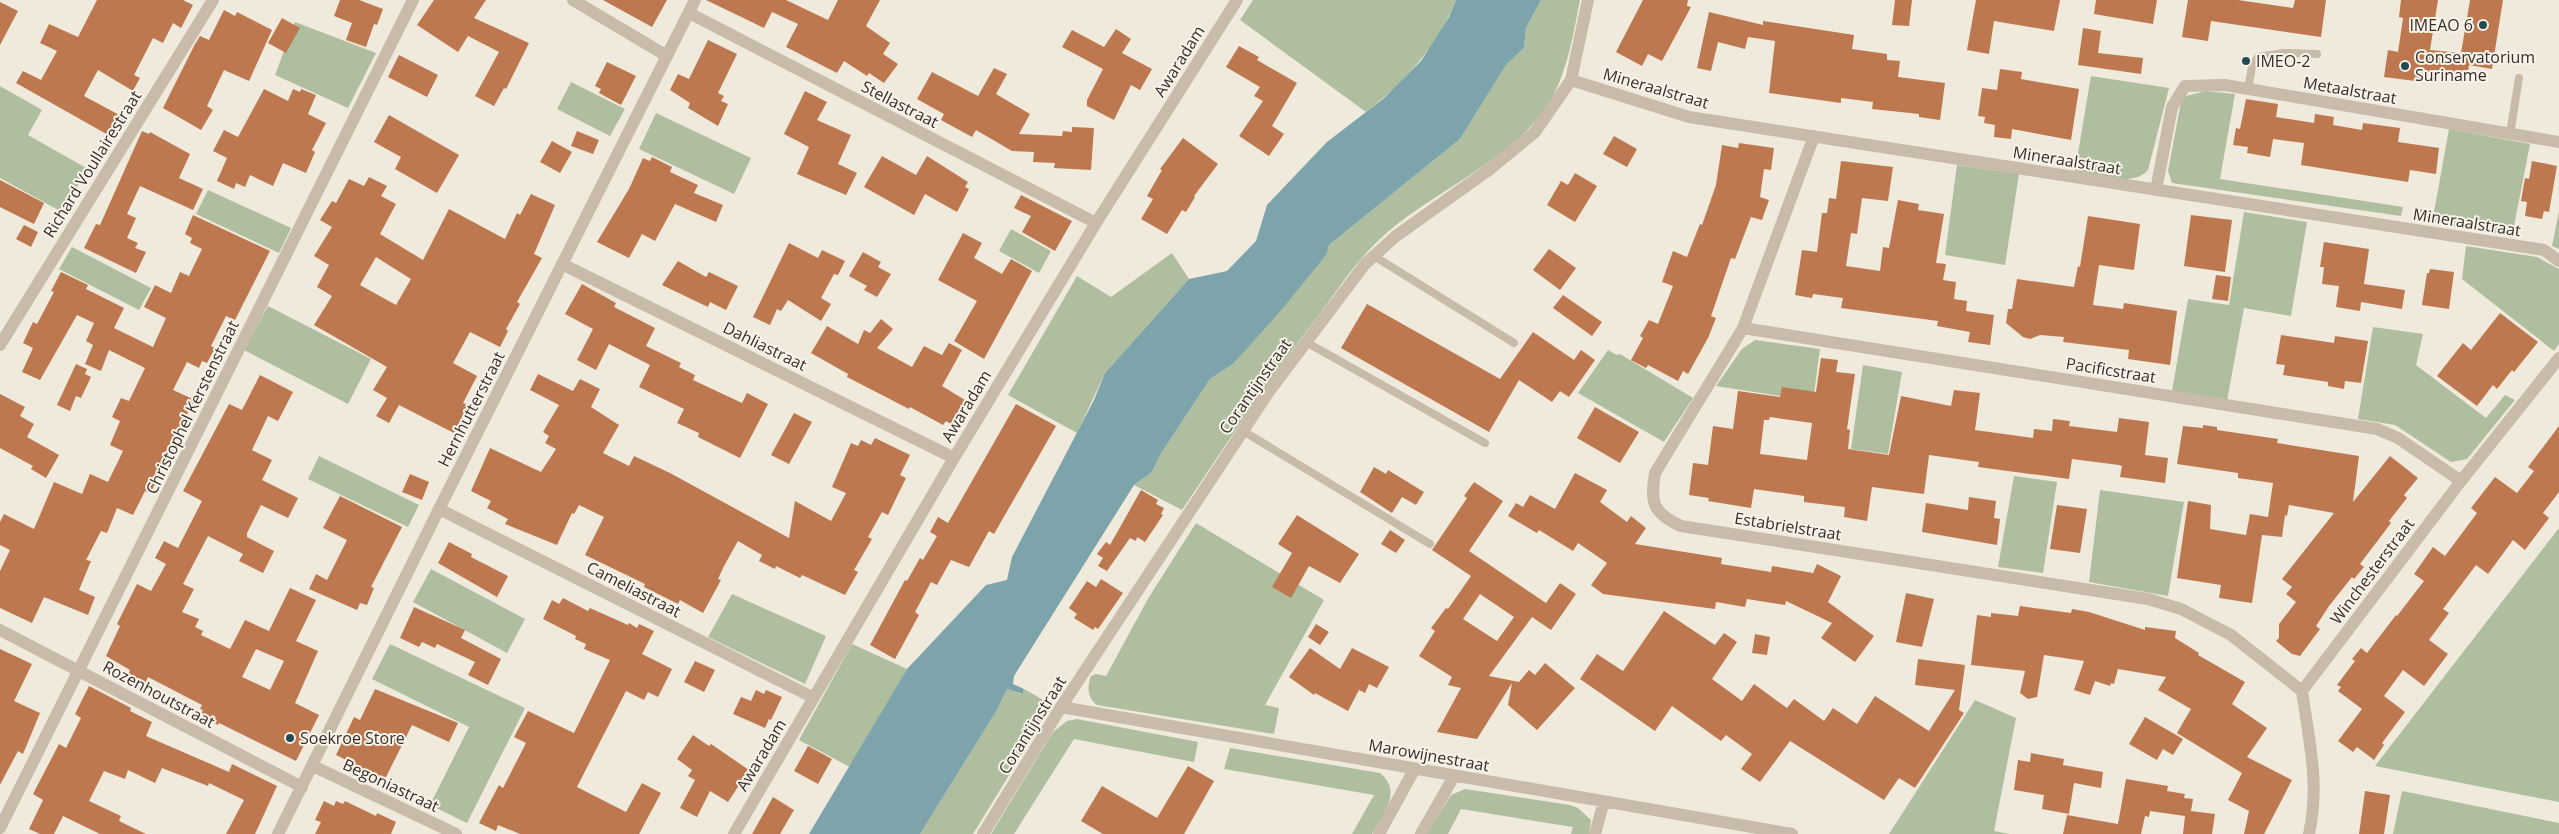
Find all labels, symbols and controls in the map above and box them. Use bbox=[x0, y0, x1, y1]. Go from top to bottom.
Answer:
place label: IMEAO 6 bbox=[2409, 14, 2473, 36]
marker: IMEAO 6 bbox=[2477, 19, 2489, 31]
street label: Awaradam bbox=[1148, 21, 1210, 101]
place label: Conservatorium Suriname bbox=[2415, 46, 2535, 86]
place label: IMEO-2 bbox=[2256, 50, 2311, 72]
marker: IMEO-2 bbox=[2240, 55, 2252, 67]
marker: Conservatorium Suriname bbox=[2399, 60, 2411, 72]
street label: Mineraalstraat bbox=[1601, 62, 1712, 114]
street label: Metaalstraat bbox=[2302, 71, 2399, 109]
street label: Stellastraat bbox=[858, 75, 943, 133]
street label: Richard Voullairestraat bbox=[38, 86, 146, 242]
street label: Mineraalstraat bbox=[2011, 141, 2123, 179]
street label: Mineraalstraat bbox=[2411, 203, 2523, 241]
street label: Christophel Kerstenstraat bbox=[140, 316, 244, 498]
street label: Dahliastraat bbox=[719, 316, 811, 376]
street label: Corantijnstraat bbox=[1214, 334, 1296, 438]
street label: Hernhutterstraat bbox=[432, 347, 510, 471]
street label: Pacificstraat bbox=[2065, 352, 2158, 388]
street label: Awaradam bbox=[936, 366, 996, 446]
street label: Estabrielstraat bbox=[1733, 507, 1843, 545]
street label: Winchesterstraat bbox=[2325, 513, 2419, 628]
street label: Cameliastraat bbox=[583, 556, 685, 622]
street label: Rozenhoutstraat bbox=[99, 655, 219, 733]
street label: Corantijnstraat bbox=[993, 671, 1071, 778]
street label: Awaradam bbox=[731, 715, 791, 795]
place label: Soekroe Store bbox=[300, 727, 405, 749]
marker: Soekroe Store bbox=[284, 732, 296, 744]
street label: Marowijnestraat bbox=[1367, 734, 1491, 776]
street label: Begoniastraat bbox=[339, 753, 443, 817]

